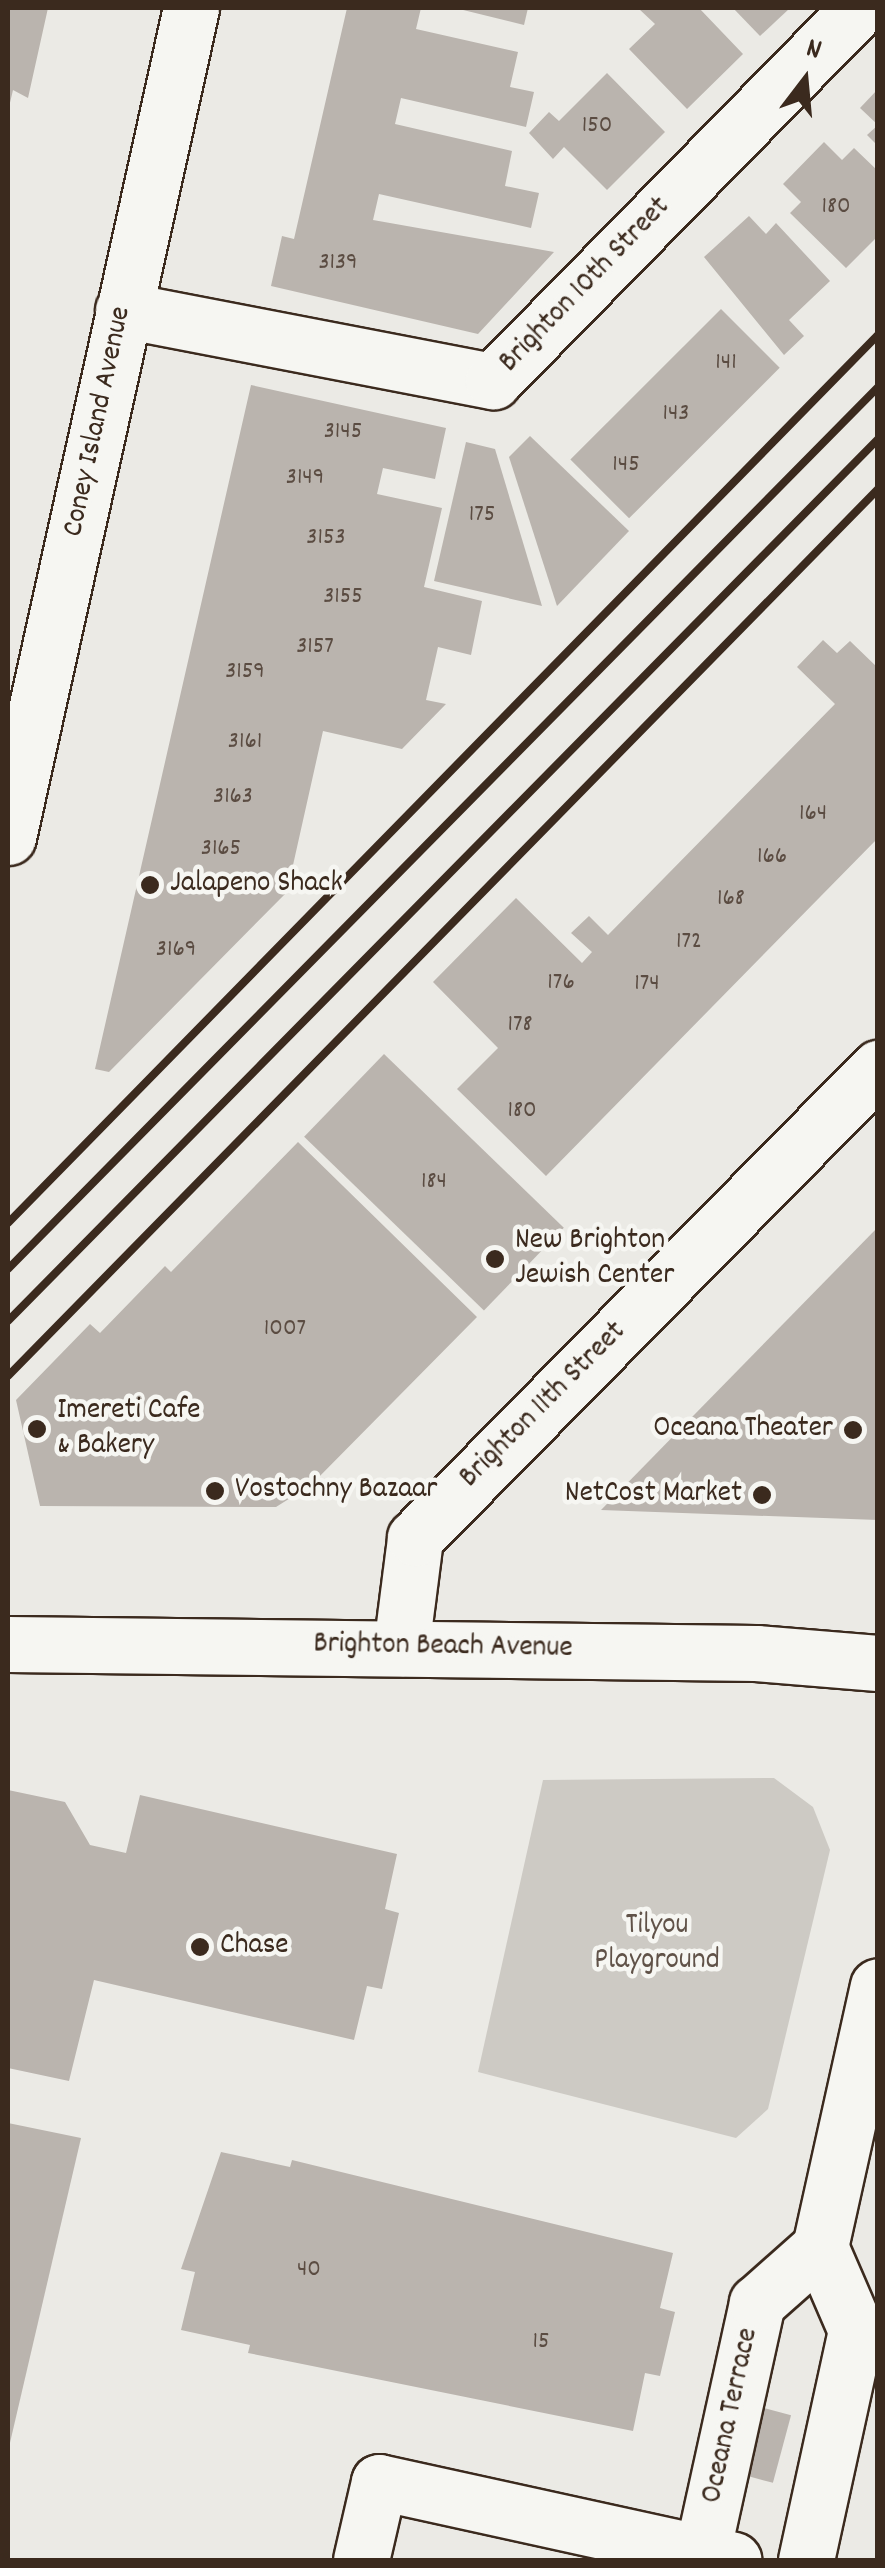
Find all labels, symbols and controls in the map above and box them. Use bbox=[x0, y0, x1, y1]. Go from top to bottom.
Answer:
north arrow bbox=[755, 30, 855, 130]
text: N bbox=[801, 30, 825, 72]
house number: 150 bbox=[582, 111, 612, 141]
street label: Brighton 10th Street bbox=[493, 191, 679, 381]
house number: 180 bbox=[821, 192, 851, 222]
house number: 3139 bbox=[318, 248, 358, 278]
street label: Coney Island Avenue bbox=[57, 304, 141, 540]
house number: 141 bbox=[715, 348, 737, 378]
house number: 143 bbox=[663, 399, 689, 429]
house number: 3145 bbox=[324, 417, 362, 447]
house number: 145 bbox=[612, 450, 640, 480]
house number: 3149 bbox=[286, 463, 324, 493]
house number: 175 bbox=[469, 500, 495, 530]
house number: 3153 bbox=[306, 523, 346, 553]
house number: 3155 bbox=[323, 582, 363, 612]
house number: 3157 bbox=[296, 632, 334, 662]
house number: 3159 bbox=[225, 657, 265, 687]
house number: 3161 bbox=[228, 727, 262, 757]
house number: 3163 bbox=[213, 782, 253, 812]
house number: 164 bbox=[799, 799, 827, 829]
house number: 3165 bbox=[201, 834, 241, 864]
house number: 166 bbox=[757, 842, 787, 872]
place label: Jalapeno Shack bbox=[170, 867, 343, 903]
marker: Jalapeno Shack bbox=[139, 874, 161, 896]
house number: 168 bbox=[717, 884, 745, 914]
house number: 172 bbox=[676, 927, 702, 957]
house number: 3169 bbox=[156, 935, 196, 965]
house number: 176 bbox=[547, 968, 575, 998]
house number: 174 bbox=[634, 969, 660, 999]
house number: 178 bbox=[507, 1010, 533, 1040]
house number: 180 bbox=[507, 1096, 537, 1126]
house number: 184 bbox=[421, 1167, 447, 1197]
place label: New Brighton Jewish Center bbox=[515, 1224, 674, 1294]
marker: New Brighton Jewish Center bbox=[484, 1248, 506, 1270]
house number: 1007 bbox=[264, 1314, 306, 1344]
street label: Brighton 11th Street bbox=[453, 1315, 635, 1497]
place label: Imereti Cafe & Bakery bbox=[57, 1394, 201, 1464]
place label: Oceana Theater bbox=[653, 1412, 833, 1448]
marker: Imereti Cafe & Bakery bbox=[26, 1418, 48, 1440]
marker: Oceana Theater bbox=[842, 1419, 864, 1441]
place label: Vostochny Bazaar bbox=[235, 1473, 437, 1509]
place label: NetCost Market bbox=[565, 1477, 742, 1513]
marker: Vostochny Bazaar bbox=[204, 1480, 226, 1502]
marker: NetCost Market bbox=[751, 1484, 773, 1506]
street label: Brighton Beach Avenue bbox=[313, 1628, 573, 1668]
park label: Tilyou Playground bbox=[594, 1909, 720, 1980]
place label: Chase bbox=[220, 1929, 288, 1965]
marker: Chase bbox=[189, 1936, 211, 1958]
house number: 40 bbox=[297, 2255, 321, 2285]
street label: Oceana Terrace bbox=[696, 2325, 768, 2507]
house number: 15 bbox=[532, 2327, 550, 2357]

